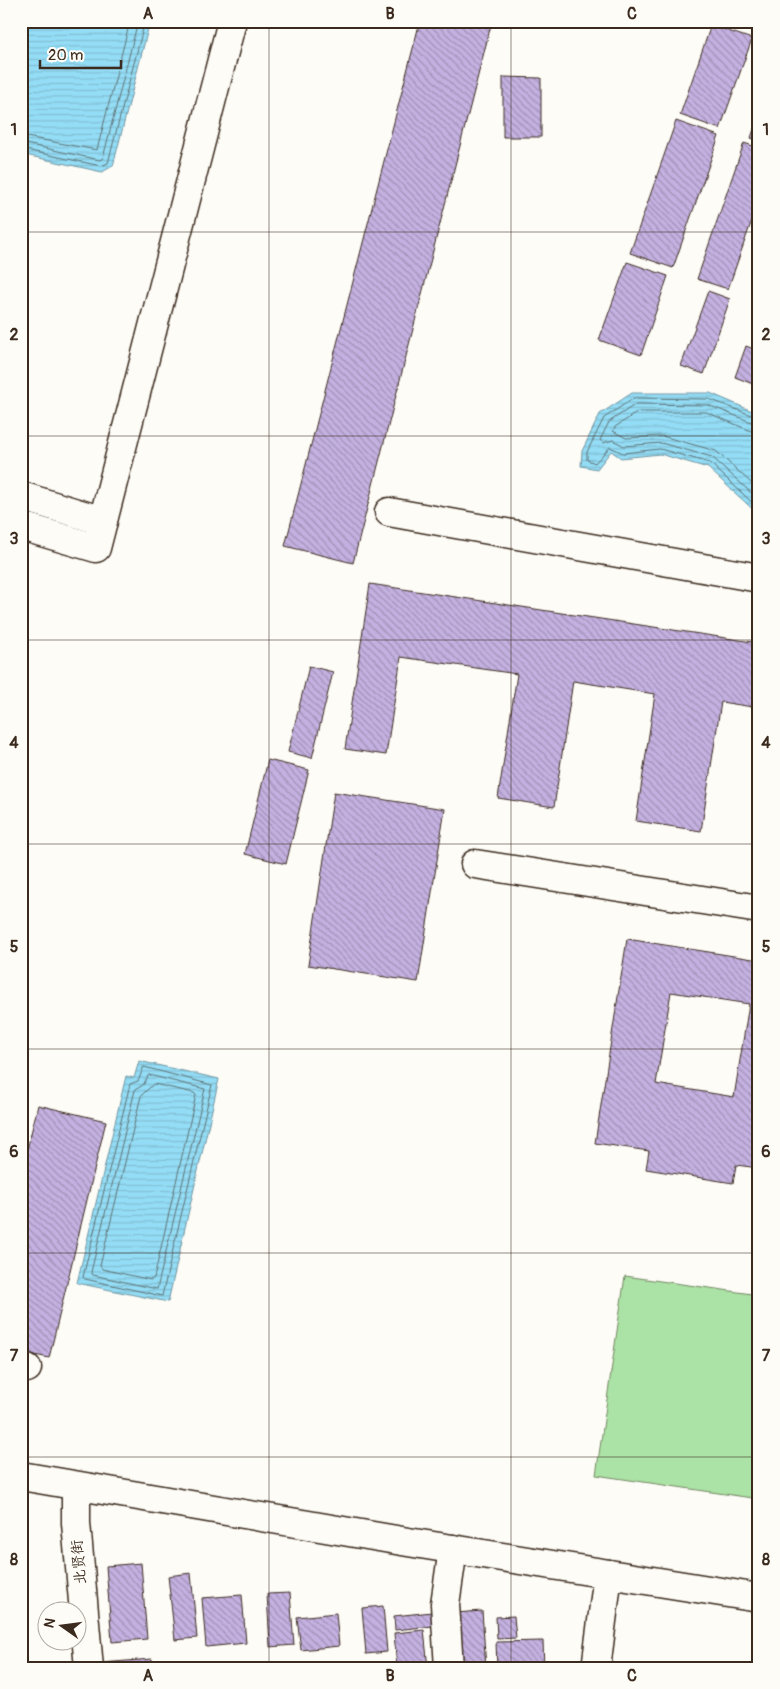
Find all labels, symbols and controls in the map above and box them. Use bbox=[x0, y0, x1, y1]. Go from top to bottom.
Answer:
text: A bbox=[143, 4, 154, 24]
text: B bbox=[385, 4, 395, 24]
text: C bbox=[627, 4, 637, 24]
scale bar bbox=[40, 38, 121, 70]
text: 20 m bbox=[48, 46, 83, 65]
text: 1 bbox=[11, 120, 17, 140]
text: 1 bbox=[763, 120, 769, 140]
text: 2 bbox=[10, 325, 19, 345]
text: 2 bbox=[762, 325, 771, 345]
text: 3 bbox=[10, 529, 19, 549]
text: 3 bbox=[762, 529, 771, 549]
text: 4 bbox=[9, 733, 19, 753]
text: 4 bbox=[761, 733, 771, 753]
text: 5 bbox=[10, 937, 19, 957]
text: 5 bbox=[762, 937, 771, 957]
text: 6 bbox=[9, 1142, 19, 1162]
text: 6 bbox=[761, 1142, 771, 1162]
text: 7 bbox=[10, 1346, 19, 1366]
text: 7 bbox=[762, 1346, 771, 1366]
street label: 北贤街 bbox=[68, 1539, 90, 1585]
text: 8 bbox=[10, 1550, 18, 1570]
text: 8 bbox=[762, 1550, 770, 1570]
north arrow bbox=[38, 1602, 88, 1652]
text: N bbox=[40, 1616, 59, 1630]
text: A bbox=[143, 1666, 154, 1686]
text: B bbox=[385, 1666, 395, 1686]
text: C bbox=[627, 1666, 637, 1686]

